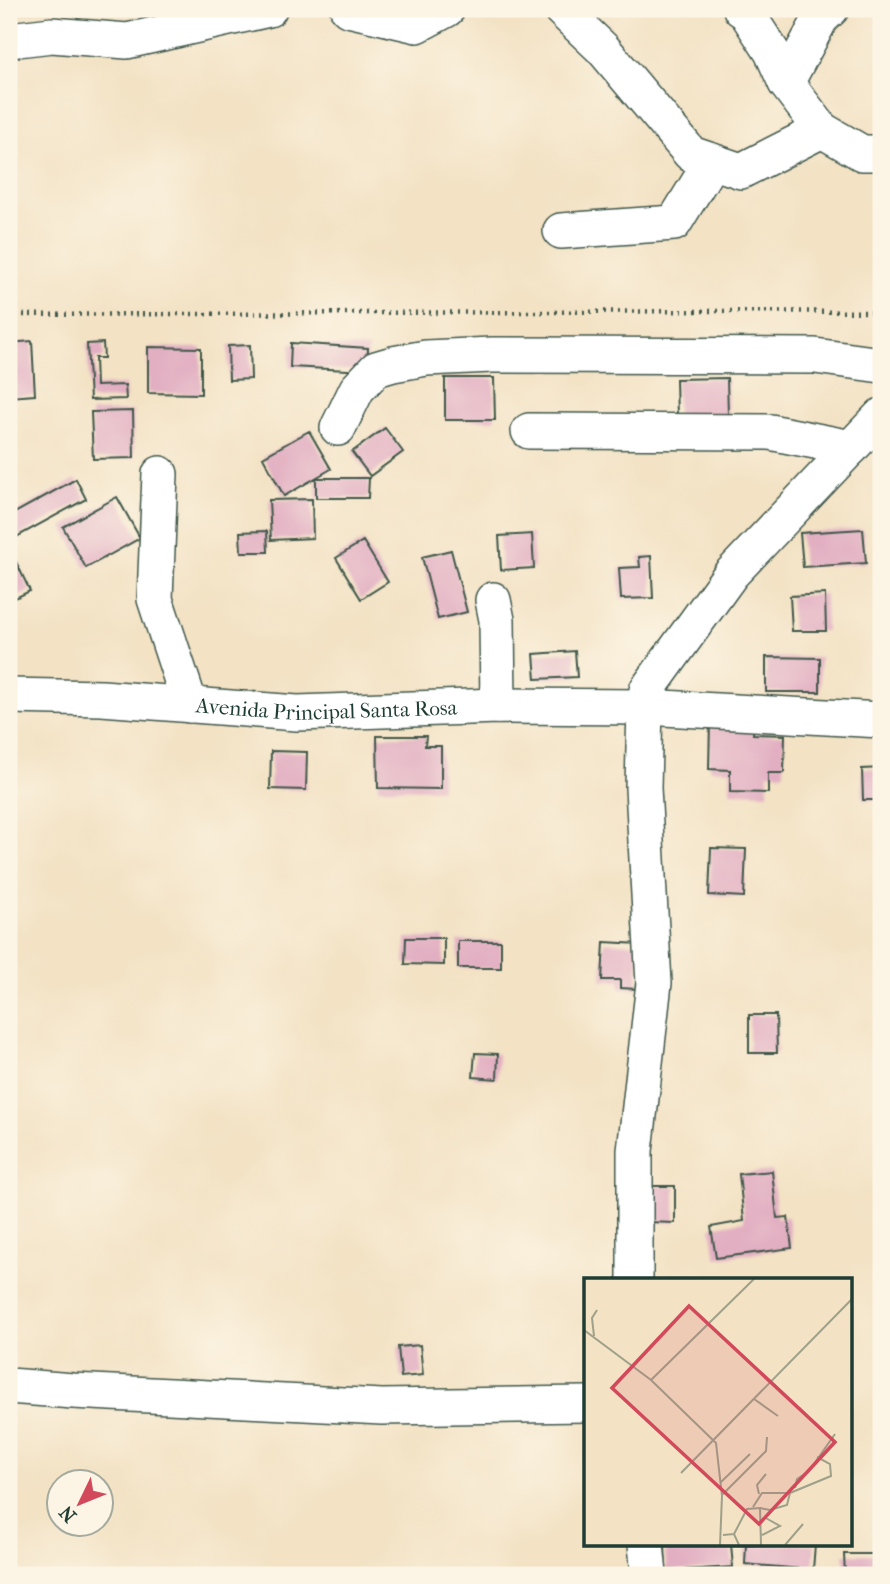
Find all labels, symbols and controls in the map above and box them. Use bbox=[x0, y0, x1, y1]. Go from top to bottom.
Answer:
street label: Avenida Principal Santa Rosa bbox=[194, 693, 458, 725]
inset map bbox=[584, 1278, 852, 1546]
north arrow bbox=[46, 1468, 116, 1538]
text: N bbox=[55, 1501, 81, 1527]

